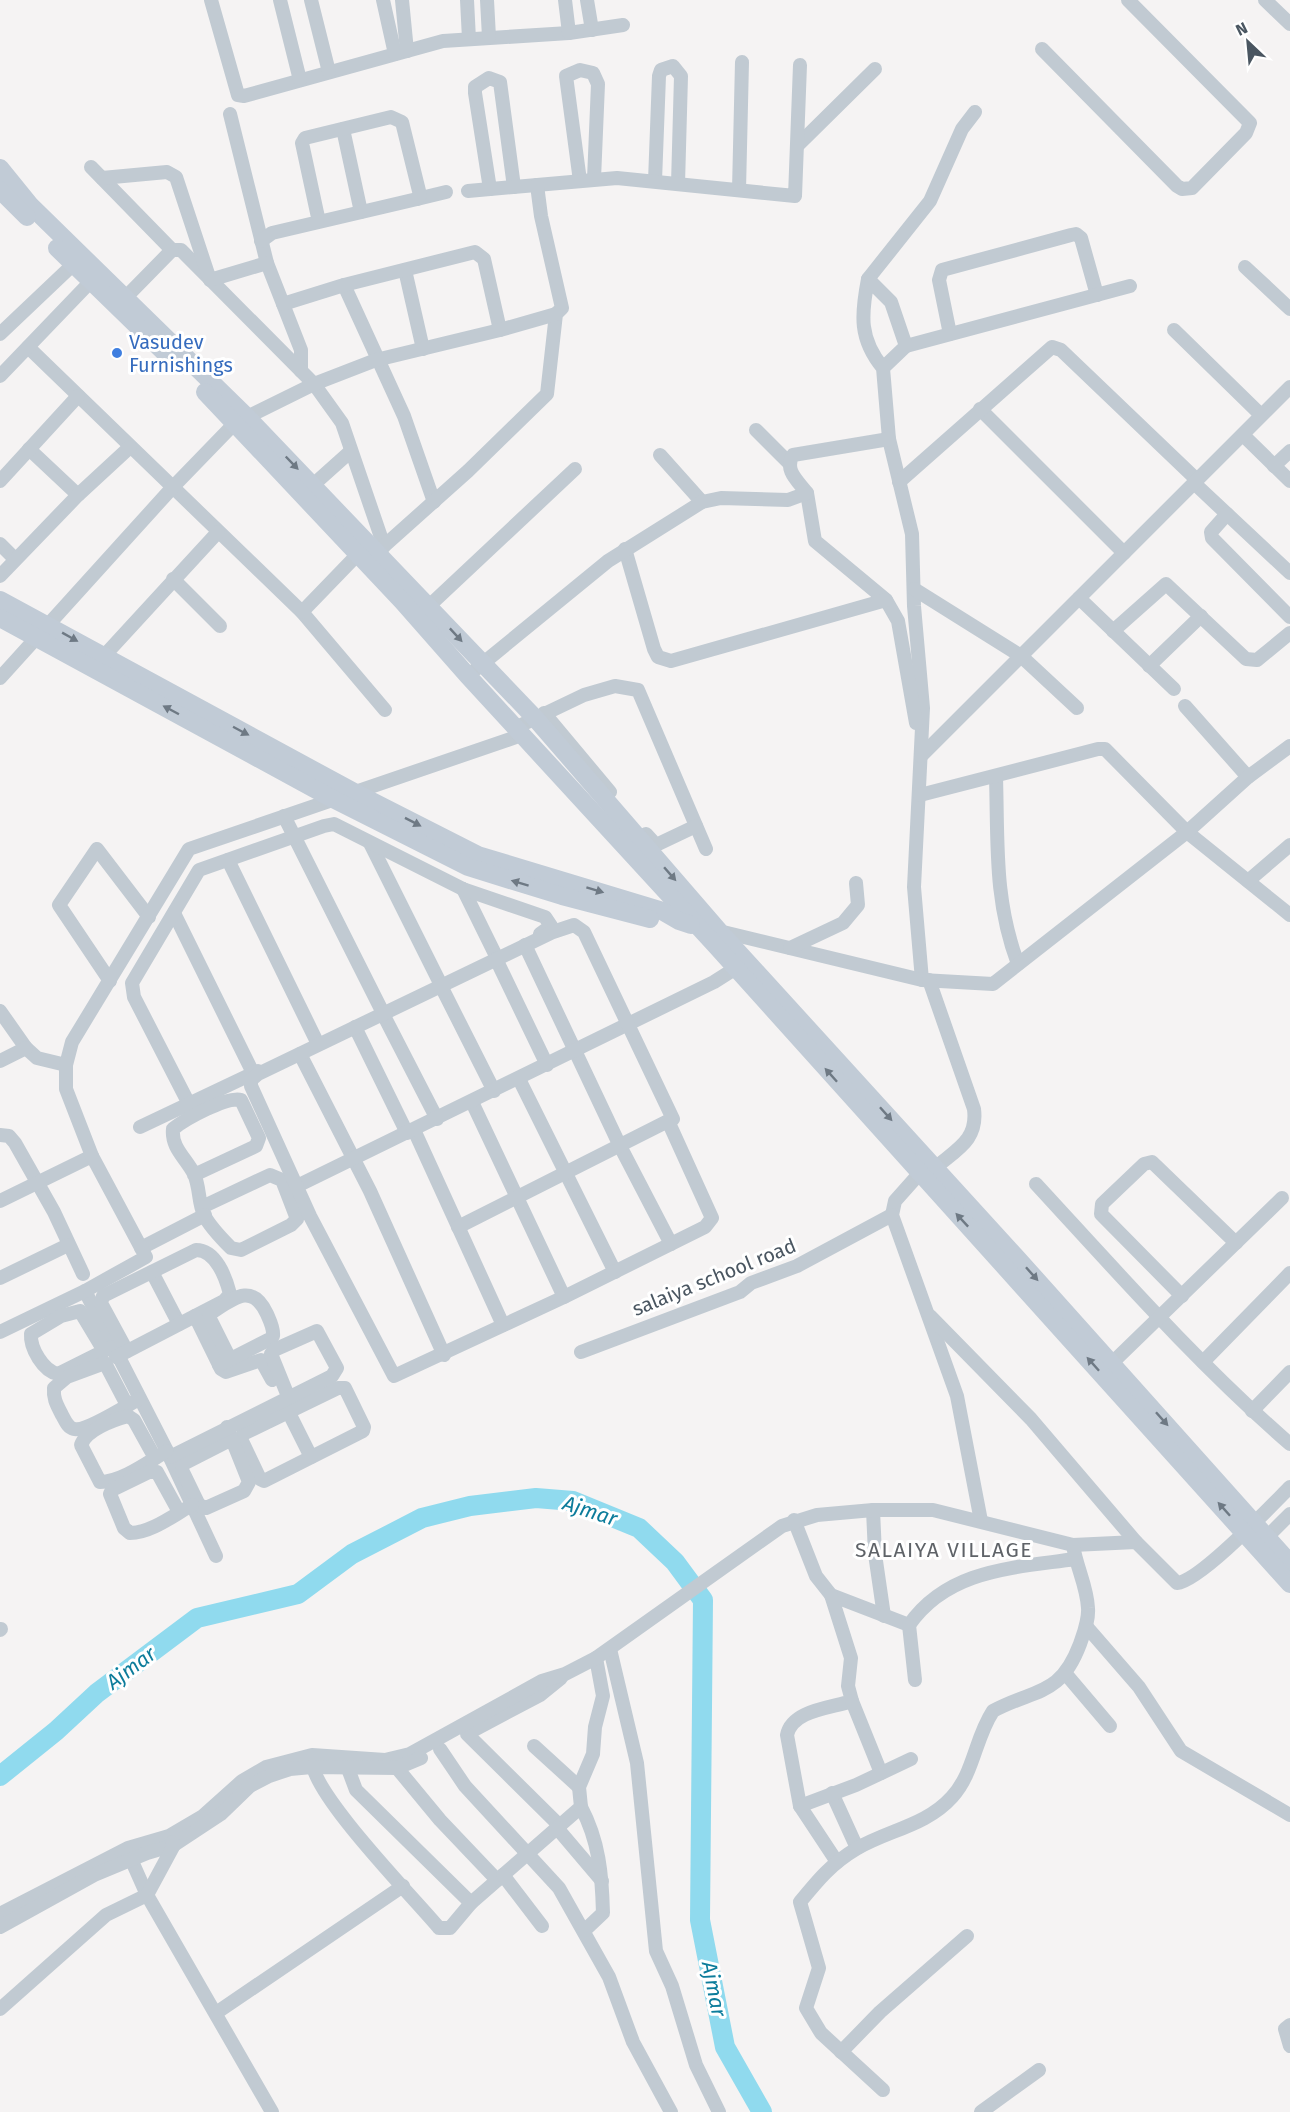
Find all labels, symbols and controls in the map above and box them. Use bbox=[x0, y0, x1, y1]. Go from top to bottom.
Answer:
north arrow bbox=[1218, 12, 1278, 72]
text: N bbox=[1233, 18, 1251, 40]
place label: Vasudev Furnishings bbox=[129, 330, 233, 377]
marker: Vasudev Furnishings bbox=[110, 346, 124, 360]
one-way arrow bbox=[285, 456, 299, 471]
one-way arrow bbox=[448, 627, 462, 641]
one-way arrow bbox=[62, 632, 78, 643]
one-way arrow bbox=[162, 705, 179, 715]
one-way arrow bbox=[233, 726, 250, 736]
one-way arrow bbox=[405, 817, 422, 827]
one-way arrow bbox=[663, 866, 676, 882]
one-way arrow bbox=[511, 878, 529, 887]
one-way arrow bbox=[586, 886, 604, 895]
one-way arrow bbox=[825, 1068, 838, 1083]
one-way arrow bbox=[879, 1106, 892, 1121]
one-way arrow bbox=[955, 1212, 969, 1227]
street label: salaiya school road bbox=[629, 1233, 799, 1321]
one-way arrow bbox=[1025, 1266, 1039, 1281]
one-way arrow bbox=[1087, 1357, 1100, 1372]
one-way arrow bbox=[1155, 1411, 1169, 1426]
water label: Ajmar bbox=[559, 1490, 621, 1532]
one-way arrow bbox=[1217, 1501, 1231, 1516]
district label: SALAIYA VILLAGE bbox=[855, 1537, 1033, 1563]
water label: Ajmar bbox=[100, 1640, 162, 1696]
water label: Ajmar bbox=[696, 1958, 732, 2020]

